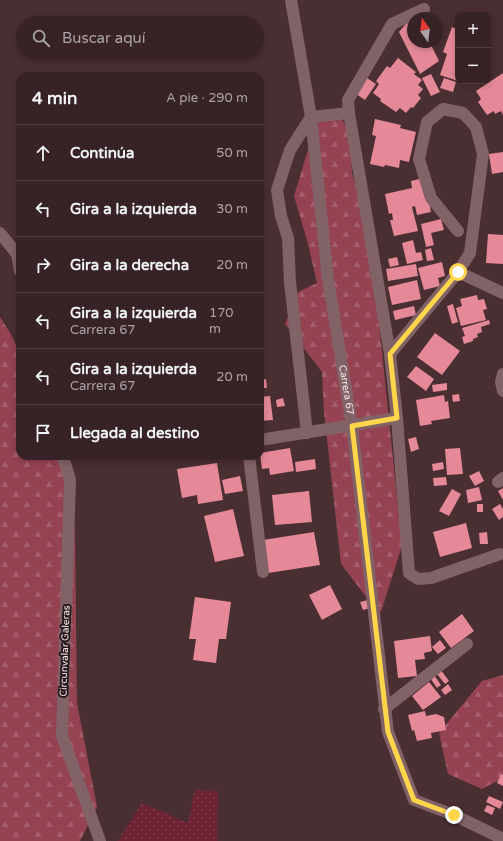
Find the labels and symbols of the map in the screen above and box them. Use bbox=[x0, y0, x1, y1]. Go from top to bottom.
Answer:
north arrow bbox=[407, 12, 443, 48]
route start bbox=[449, 263, 467, 281]
street label: Carrera 67 bbox=[336, 364, 356, 416]
street label: Circunvalar Galeras bbox=[57, 605, 73, 697]
route end bbox=[445, 806, 463, 824]

